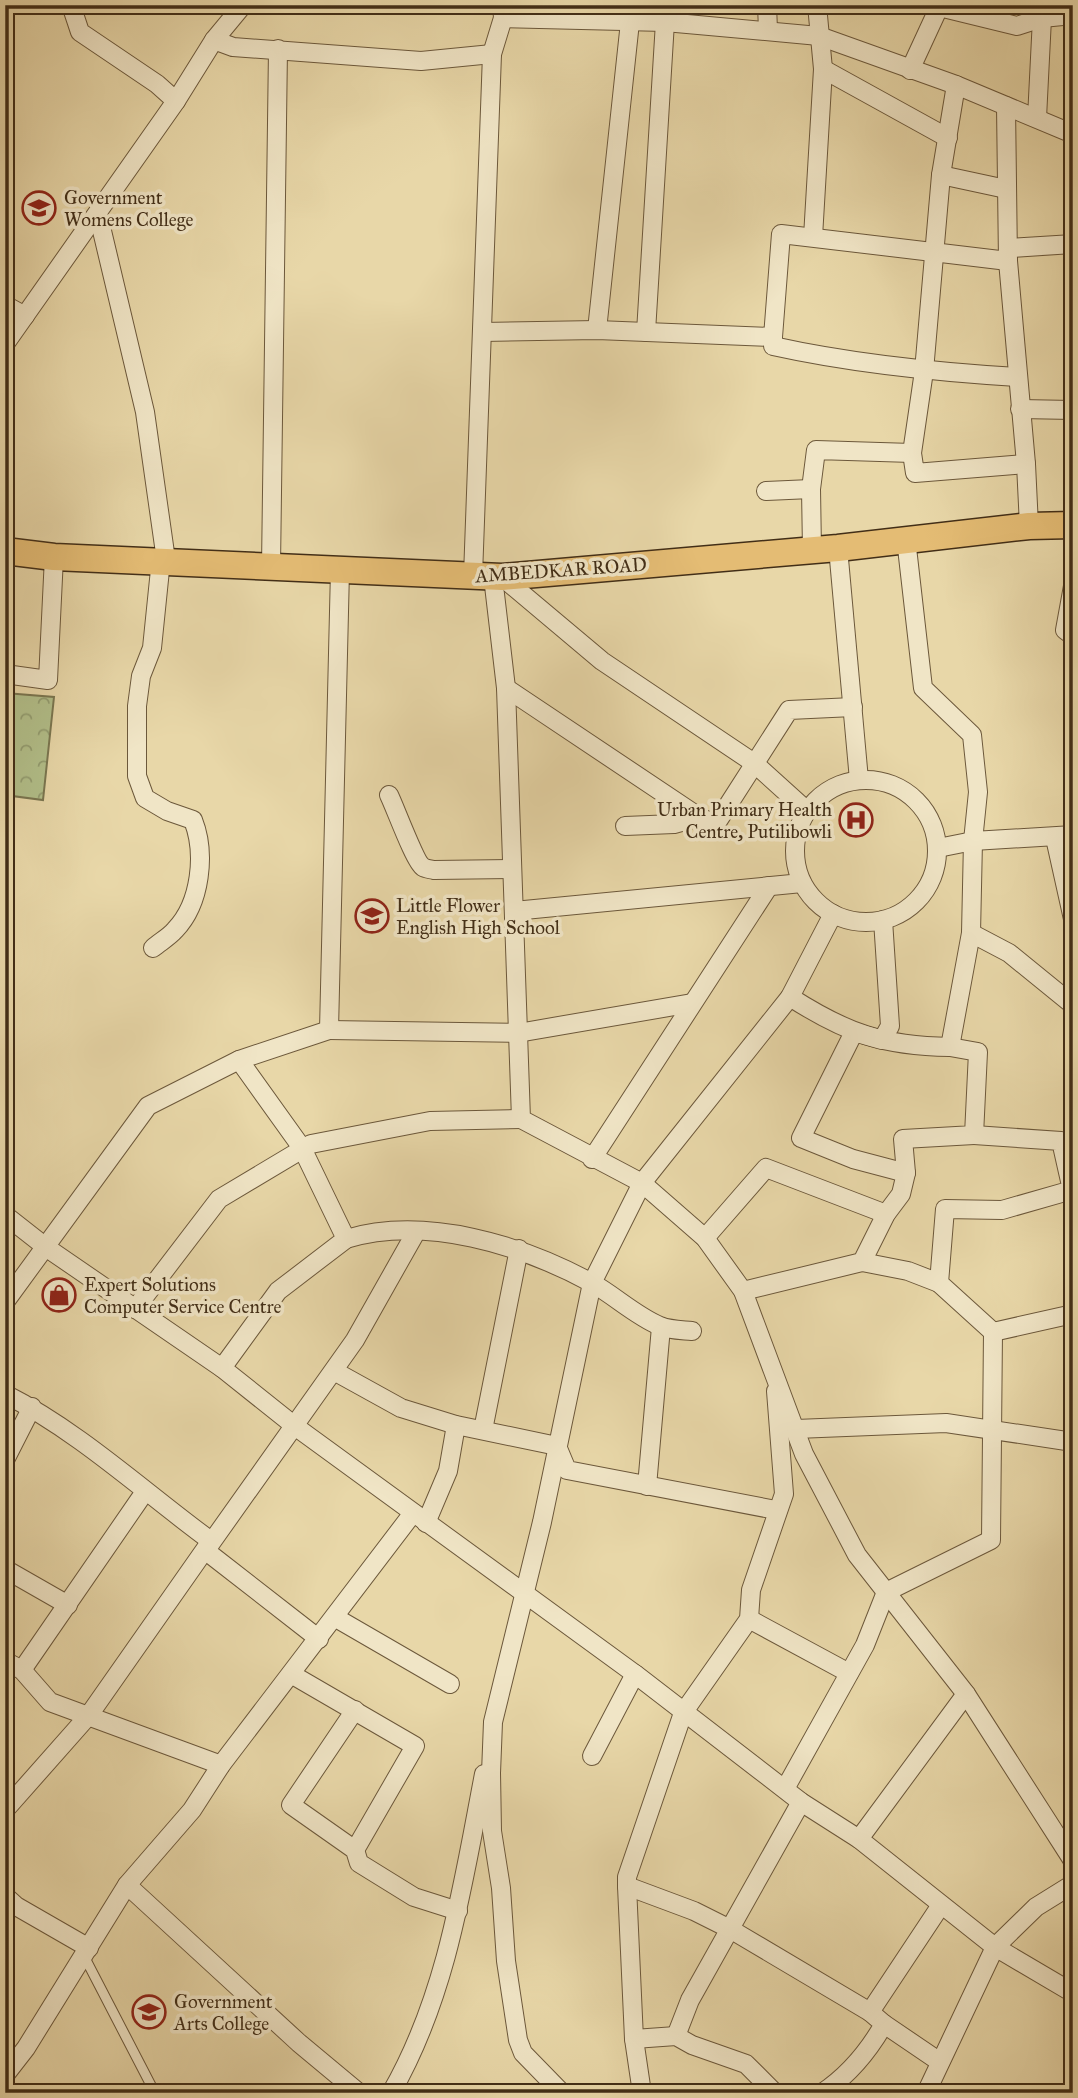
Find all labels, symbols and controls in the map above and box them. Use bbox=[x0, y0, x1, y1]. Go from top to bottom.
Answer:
place label: Government Womens College bbox=[64, 186, 194, 232]
school or university icon: Government Womens College bbox=[20, 189, 58, 227]
street label: AMBEDKAR ROAD bbox=[473, 553, 648, 588]
place label: Urban Primary Health Centre, Putilibowli bbox=[657, 798, 832, 843]
hospital icon: Urban Primary Health Centre, Putilibowli bbox=[837, 801, 875, 839]
place label: Little Flower English High School bbox=[396, 894, 561, 940]
school or university icon: Little Flower English High School bbox=[353, 897, 391, 935]
place label: Expert Solutions Computer Service Centre bbox=[84, 1273, 281, 1318]
shop icon: Expert Solutions Computer Service Centre bbox=[40, 1276, 78, 1314]
place label: Government Arts College bbox=[173, 1990, 273, 2036]
school or university icon: Government Arts College bbox=[130, 1993, 168, 2031]

